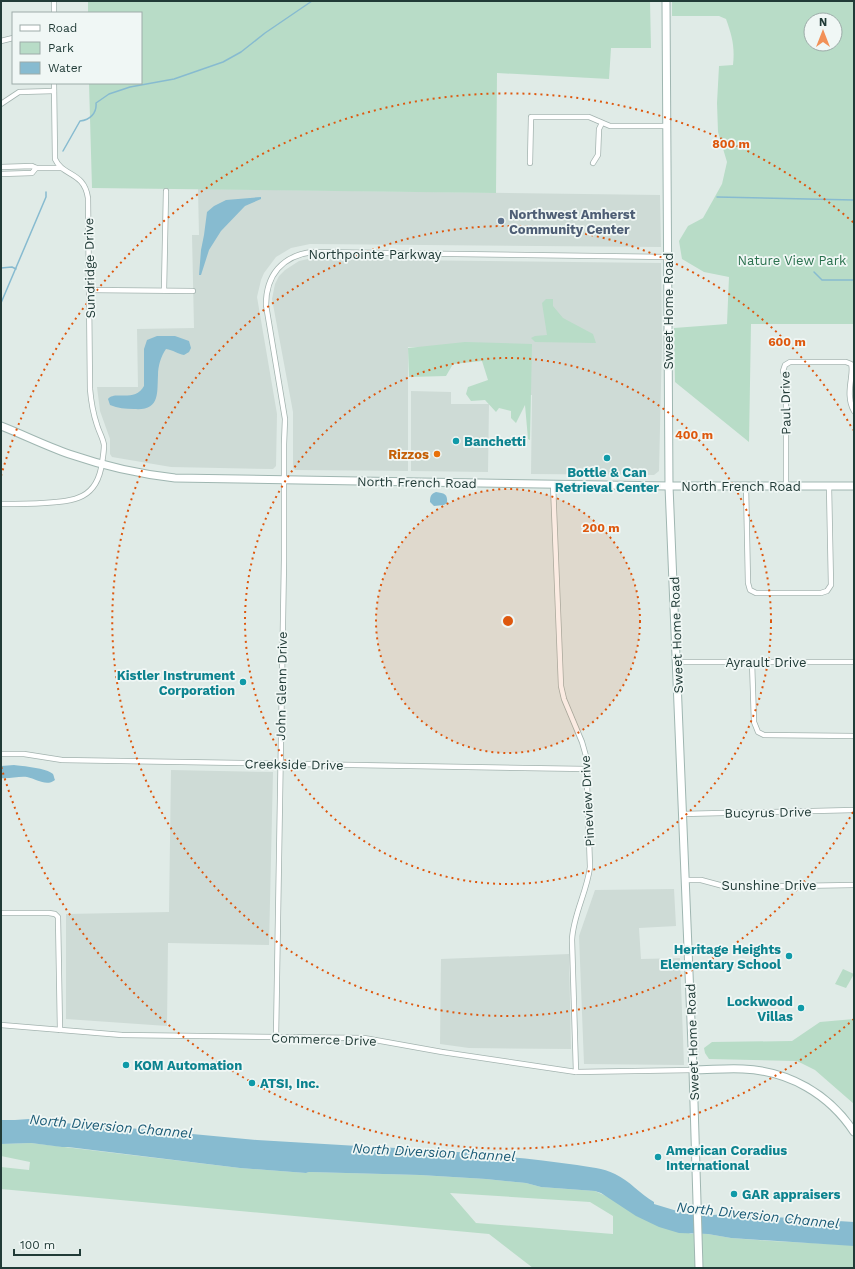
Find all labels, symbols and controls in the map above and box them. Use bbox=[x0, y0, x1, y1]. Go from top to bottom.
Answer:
legend bbox=[12, 12, 142, 84]
north arrow bbox=[803, 12, 843, 52]
text: N bbox=[819, 16, 827, 29]
text: Road bbox=[48, 21, 77, 35]
text: Park bbox=[48, 41, 74, 55]
text: Water bbox=[48, 61, 83, 75]
text: 800 m bbox=[712, 137, 750, 151]
place label: Northwest Amherst Community Center bbox=[509, 207, 636, 237]
marker: Northwest Amherst Community Center bbox=[496, 216, 506, 226]
street label: Sundridge Drive bbox=[81, 218, 98, 318]
street label: Northpointe Parkway bbox=[309, 247, 442, 262]
street label: Sweet Home Road bbox=[661, 253, 676, 369]
park label: Nature View Park bbox=[738, 253, 847, 268]
text: 600 m bbox=[768, 335, 806, 349]
street label: Paul Drive bbox=[777, 371, 794, 435]
text: 400 m bbox=[675, 428, 713, 442]
place label: Banchetti bbox=[464, 434, 526, 449]
marker: Banchetti bbox=[451, 436, 461, 446]
place label: Rizzos bbox=[388, 447, 429, 462]
marker: Rizzos bbox=[432, 449, 442, 459]
marker: Bottle & Can Retrieval Center bbox=[602, 453, 612, 463]
place label: Bottle & Can Retrieval Center bbox=[555, 465, 660, 495]
street label: North French Road bbox=[357, 474, 477, 491]
street label: North French Road bbox=[681, 479, 801, 494]
text: 200 m bbox=[582, 521, 620, 535]
street label: Sweet Home Road bbox=[667, 576, 686, 694]
centre of rings bbox=[501, 614, 515, 628]
street label: John Glenn Drive bbox=[273, 631, 290, 741]
street label: Ayrault Drive bbox=[725, 655, 807, 670]
place label: Kistler Instrument Corporation bbox=[117, 668, 235, 698]
marker: Kistler Instrument Corporation bbox=[238, 677, 248, 687]
street label: Pineview Drive bbox=[578, 755, 597, 847]
street label: Creekside Drive bbox=[244, 756, 344, 773]
street label: Bucyrus Drive bbox=[724, 804, 812, 821]
street label: Sunshine Drive bbox=[721, 878, 817, 893]
place label: Heritage Heights Elementary School bbox=[660, 942, 782, 972]
marker: Heritage Heights Elementary School bbox=[784, 951, 794, 961]
street label: Sweet Home Road bbox=[683, 983, 702, 1101]
place label: Lockwood Villas bbox=[727, 994, 793, 1024]
marker: Lockwood Villas bbox=[796, 1003, 806, 1013]
street label: Commerce Drive bbox=[271, 1030, 377, 1049]
place label: KOM Automation bbox=[134, 1058, 242, 1073]
marker: KOM Automation bbox=[121, 1060, 131, 1070]
place label: ATSI, Inc. bbox=[260, 1076, 320, 1091]
marker: ATSI, Inc. bbox=[247, 1078, 257, 1088]
water label: North Diversion Channel bbox=[29, 1111, 193, 1141]
water label: North Diversion Channel bbox=[352, 1140, 516, 1164]
place label: American Coradius International bbox=[666, 1143, 787, 1173]
marker: American Coradius International bbox=[653, 1152, 663, 1162]
place label: GAR appraisers bbox=[742, 1187, 840, 1202]
marker: GAR appraisers bbox=[729, 1189, 739, 1199]
water label: North Diversion Channel bbox=[676, 1199, 840, 1231]
scale bar bbox=[14, 1231, 80, 1257]
text: 100 m bbox=[20, 1238, 55, 1252]

